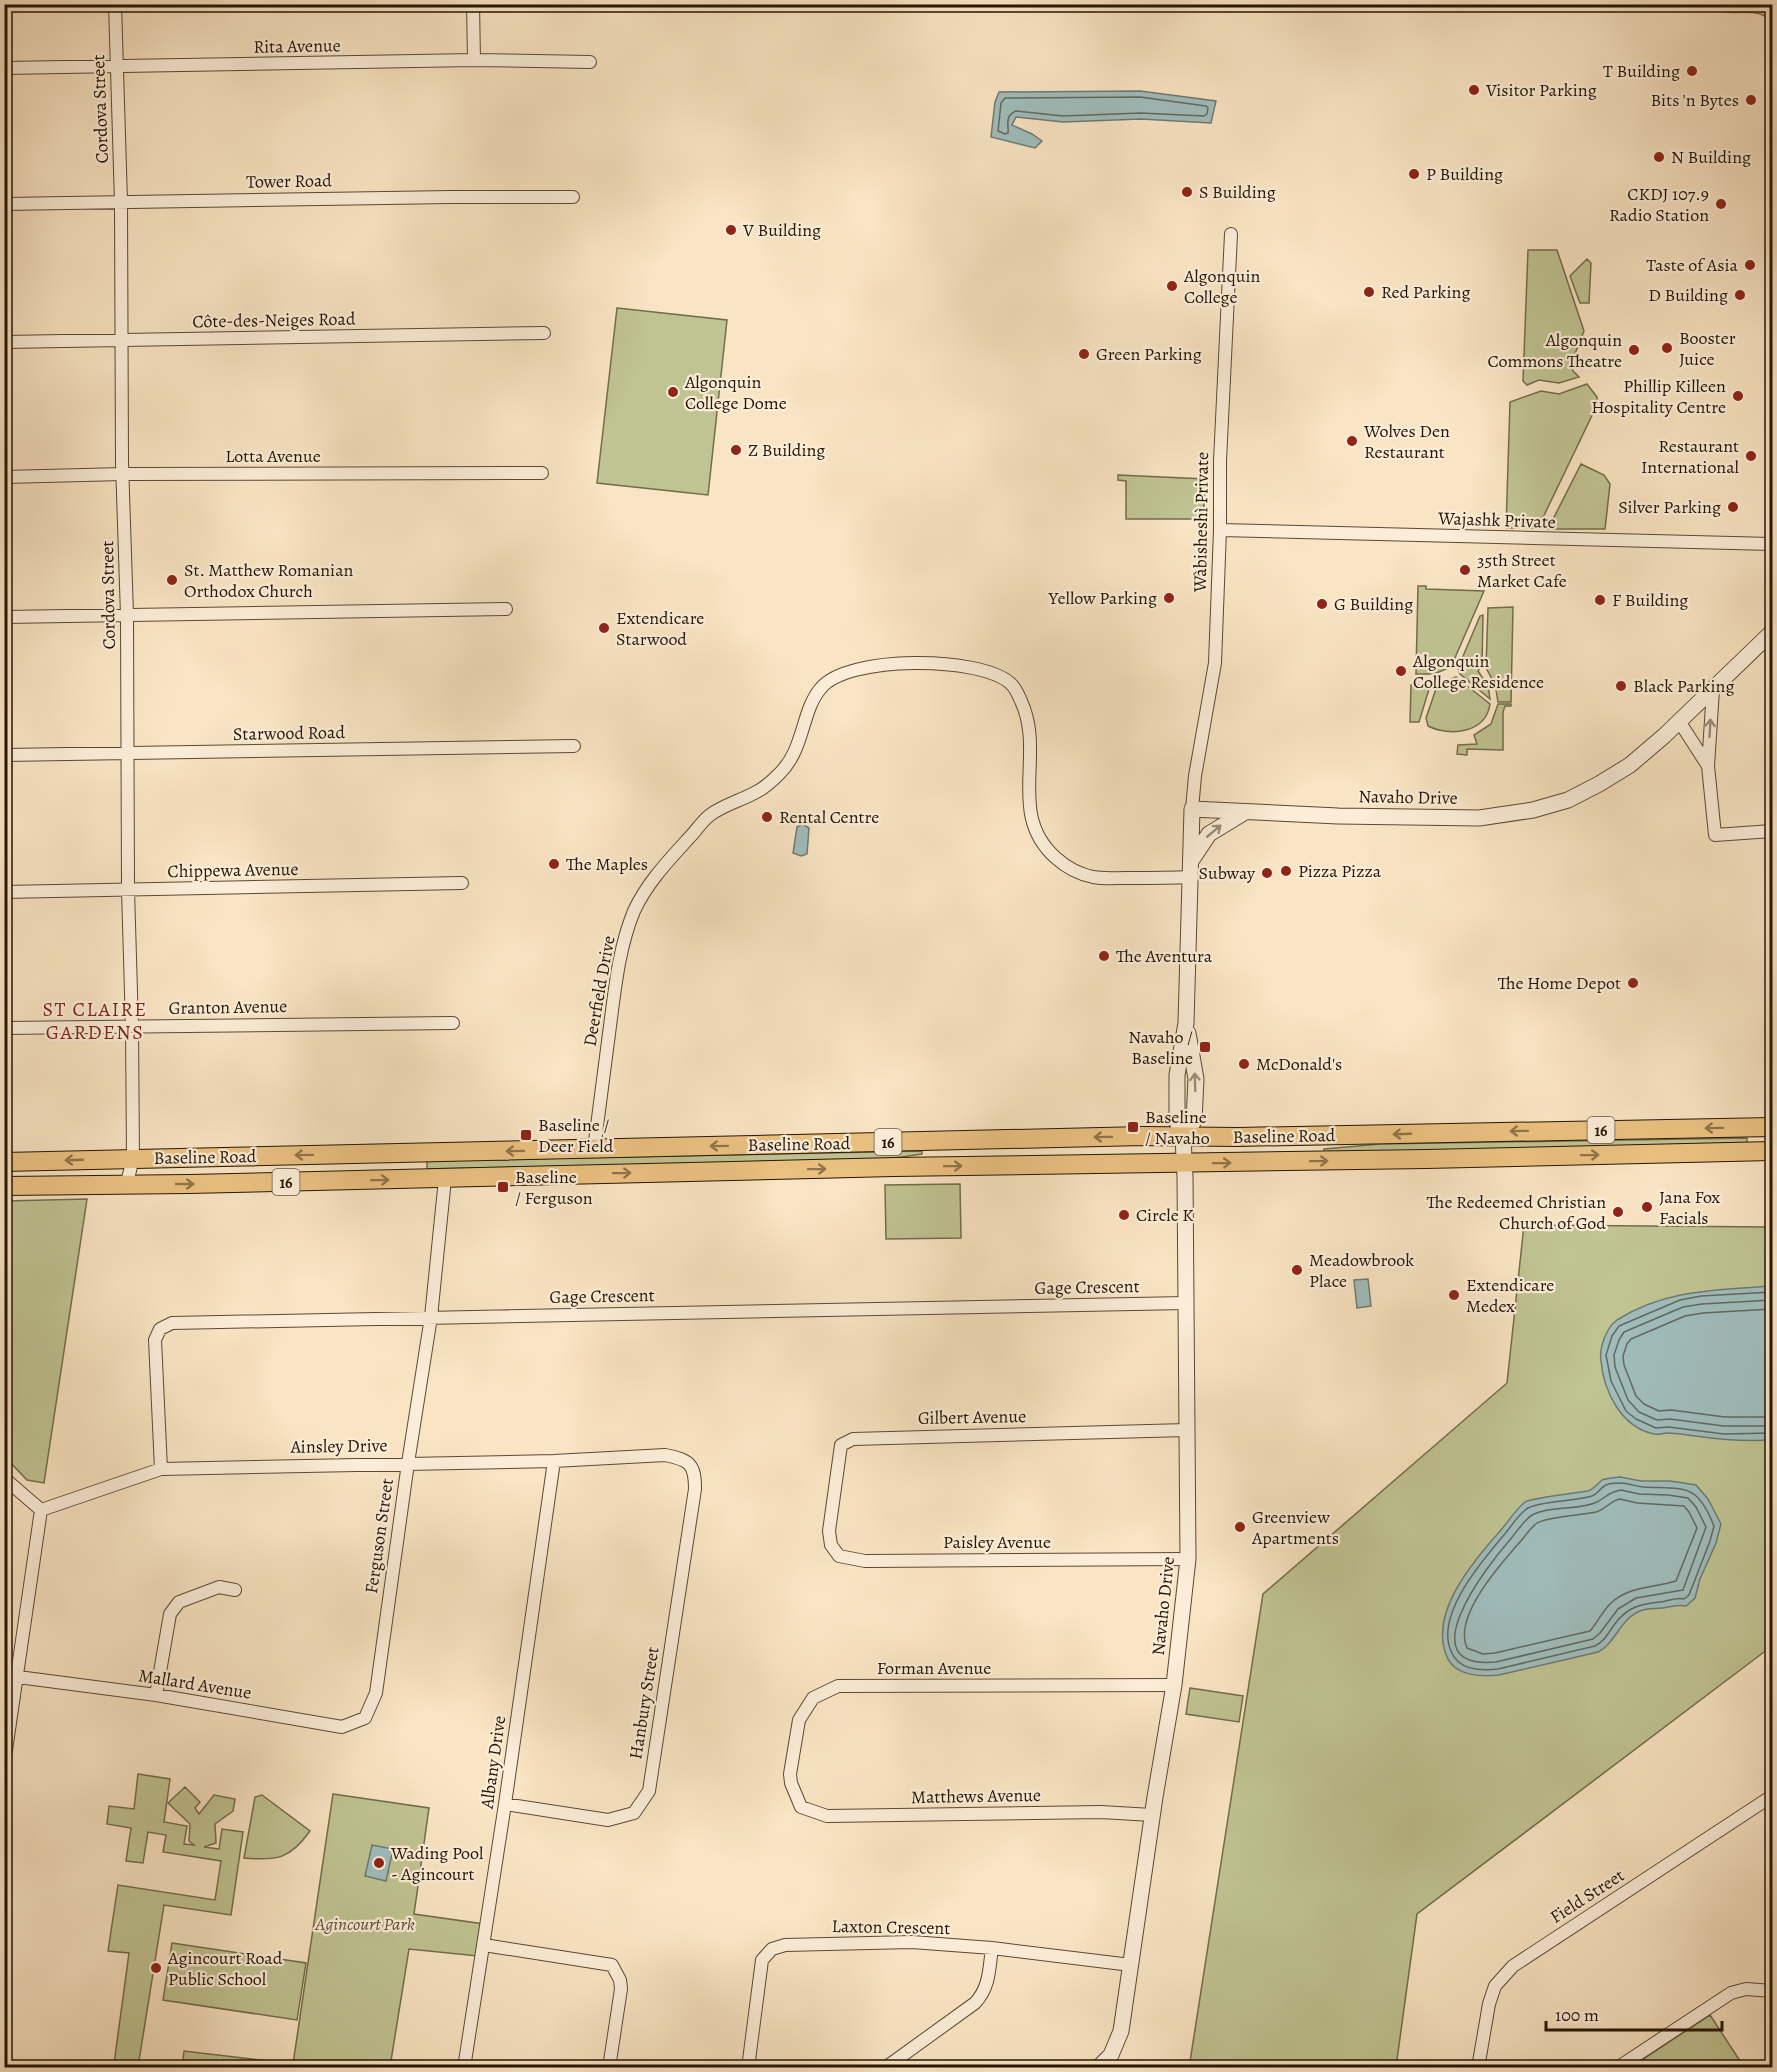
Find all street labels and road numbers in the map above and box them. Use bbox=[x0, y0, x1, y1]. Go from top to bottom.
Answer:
street label: Rita Avenue bbox=[253, 33, 341, 59]
street label: Cordova Street bbox=[86, 54, 114, 164]
street label: Tower Road bbox=[246, 168, 332, 194]
street label: Côte-des-Neiges Road bbox=[192, 307, 356, 333]
street label: Lotta Avenue bbox=[225, 444, 321, 468]
street label: Wàbisheshì Private bbox=[1188, 452, 1214, 593]
street label: Wajashk Private bbox=[1437, 506, 1556, 534]
street label: Cordova Street bbox=[95, 540, 121, 650]
street label: Starwood Road bbox=[233, 720, 346, 746]
street label: Navaho Drive bbox=[1358, 784, 1458, 810]
street label: Chippewa Avenue bbox=[167, 857, 299, 883]
street label: Deerfield Drive bbox=[577, 934, 621, 1048]
street label: Granton Avenue bbox=[169, 994, 287, 1020]
road number: 16 bbox=[1588, 1117, 1614, 1143]
street label: Baseline Road bbox=[1232, 1123, 1336, 1149]
road number: 16 bbox=[874, 1129, 902, 1155]
street label: Baseline Road bbox=[747, 1131, 851, 1157]
street label: Baseline Road bbox=[153, 1144, 257, 1170]
road number: 16 bbox=[272, 1169, 300, 1195]
street label: Gage Crescent bbox=[1034, 1274, 1140, 1300]
street label: Gage Crescent bbox=[549, 1283, 655, 1309]
street label: Gilbert Avenue bbox=[918, 1404, 1026, 1430]
street label: Ainsley Drive bbox=[289, 1433, 388, 1459]
street label: Ferguson Street bbox=[359, 1477, 399, 1595]
street label: Paisley Avenue bbox=[943, 1530, 1051, 1554]
street label: Navaho Drive bbox=[1146, 1555, 1180, 1657]
street label: Hanbury Street bbox=[623, 1645, 665, 1761]
street label: Forman Avenue bbox=[877, 1656, 991, 1680]
street label: Mallard Avenue bbox=[137, 1663, 253, 1705]
street label: Albany Drive bbox=[474, 1714, 511, 1811]
street label: Matthews Avenue bbox=[911, 1783, 1041, 1809]
street label: Field Street bbox=[1545, 1863, 1629, 1929]
street label: Laxton Crescent bbox=[832, 1914, 951, 1940]

